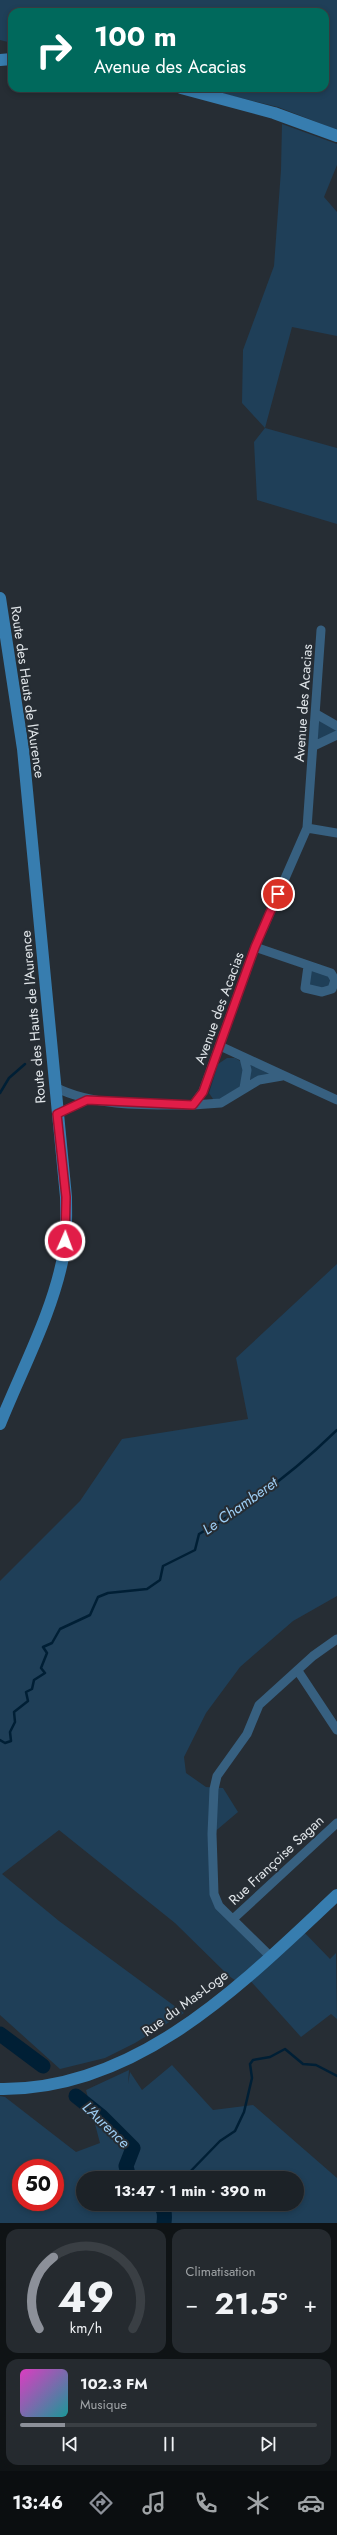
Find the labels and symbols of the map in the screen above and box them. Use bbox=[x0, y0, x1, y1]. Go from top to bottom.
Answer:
street label: Route des Hauts de l'Aurence bbox=[6, 605, 50, 779]
street label: Avenue des Acacias bbox=[289, 643, 317, 763]
pin bbox=[261, 877, 295, 911]
street label: Route des Hauts de l'Aurence bbox=[15, 930, 51, 1104]
street label: Avenue des Acacias bbox=[189, 949, 249, 1067]
position arrow bbox=[44, 1220, 86, 1262]
water label: Le Chamberet bbox=[198, 1471, 283, 1540]
street label: Rue Françoise Sagan bbox=[224, 1810, 328, 1910]
street label: Rue du Mas-Loge bbox=[138, 1965, 232, 2041]
water label: L'Aurence bbox=[77, 2097, 135, 2154]
speed limit sign: 50 bbox=[12, 2159, 64, 2211]

